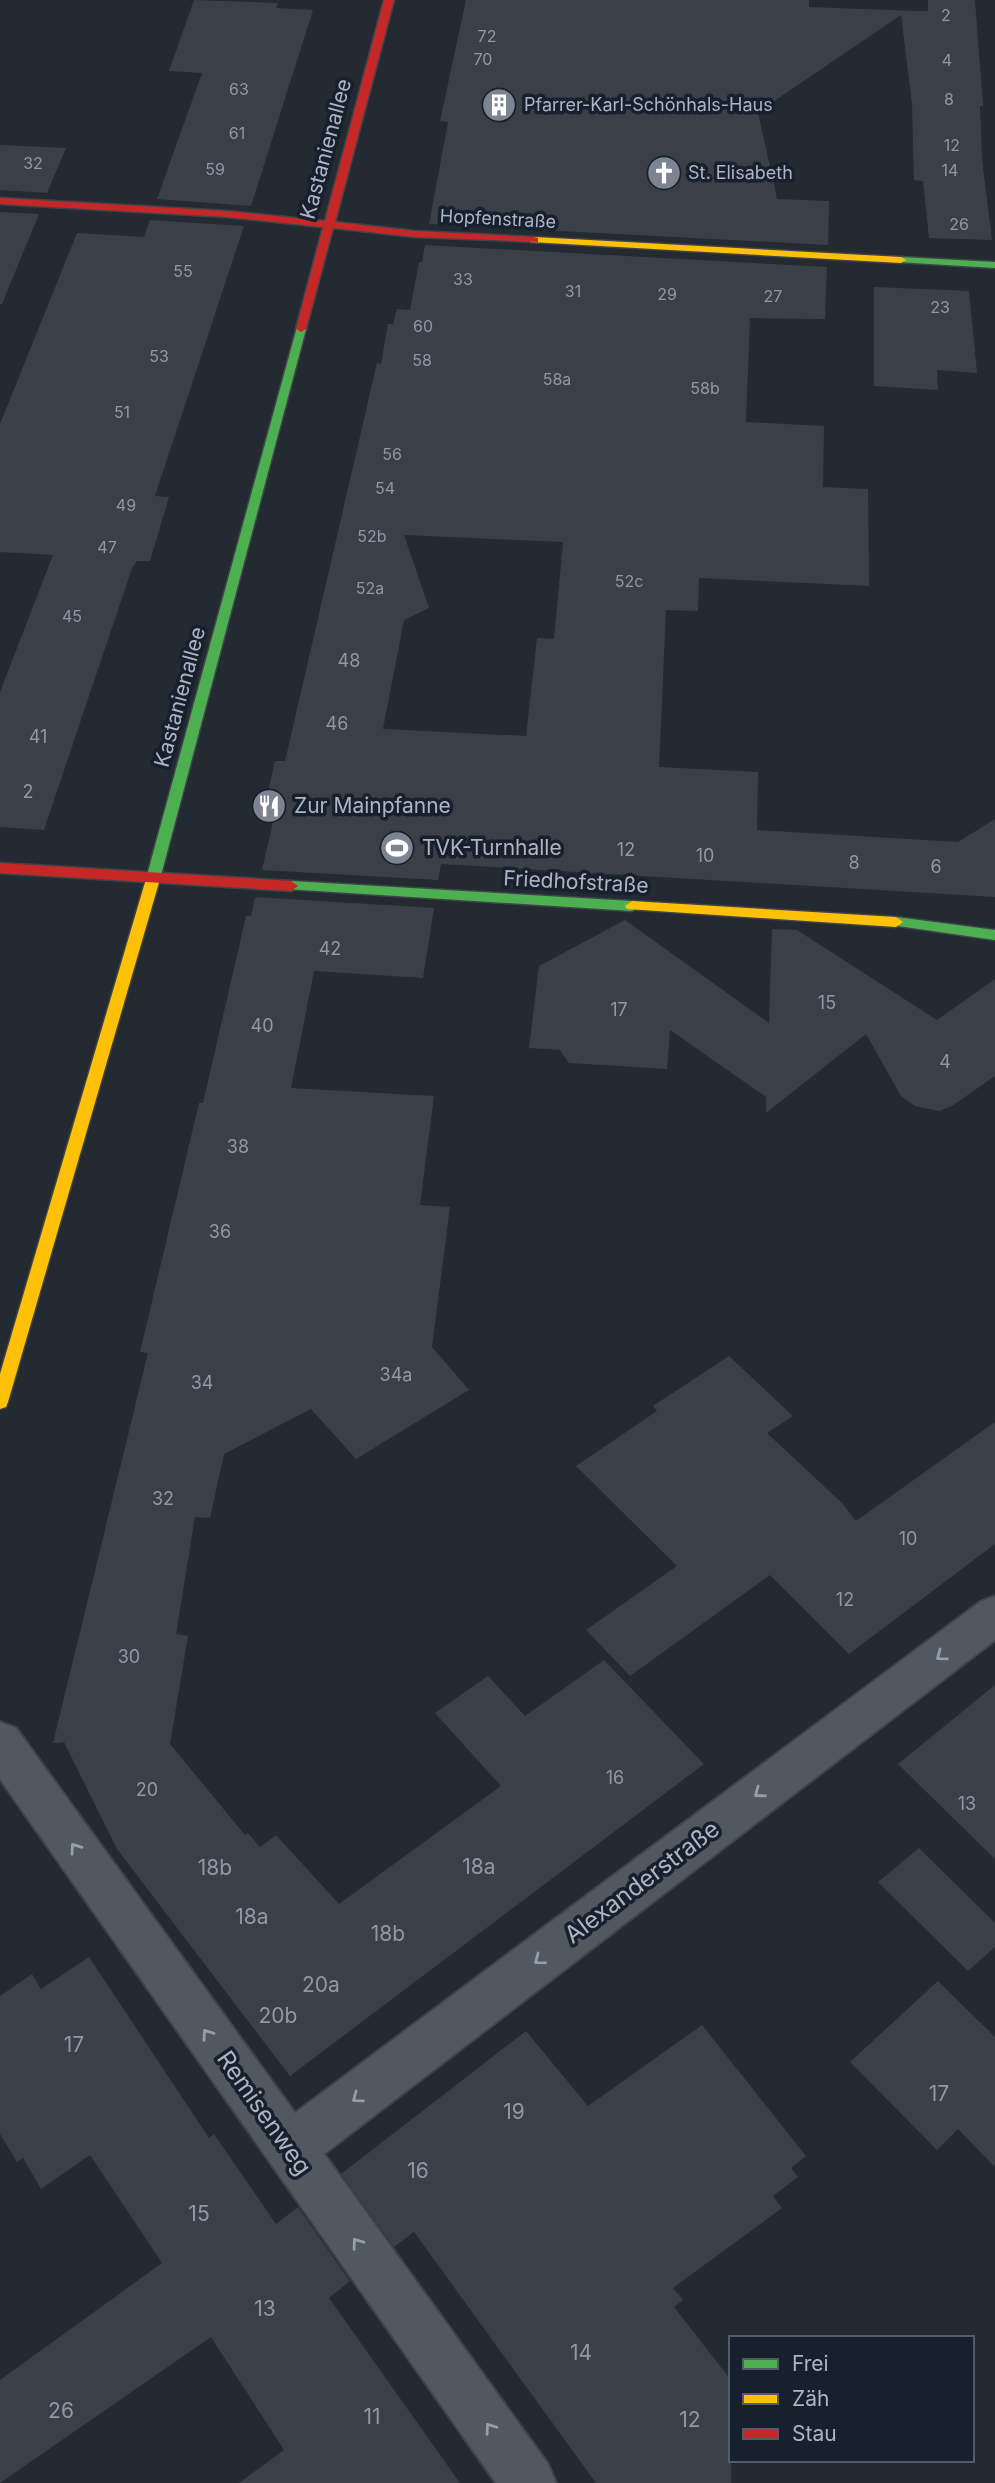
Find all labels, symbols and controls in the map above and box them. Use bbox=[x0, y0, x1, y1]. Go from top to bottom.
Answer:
house number: 2 bbox=[941, 5, 951, 25]
house number: 72 bbox=[478, 26, 496, 46]
house number: 70 bbox=[474, 49, 492, 69]
house number: 4 bbox=[942, 50, 952, 70]
street label: Kastanienallee bbox=[295, 76, 356, 222]
house number: 63 bbox=[229, 79, 249, 99]
building icon: Pfarrer-Karl-Schönhals-Haus bbox=[480, 86, 518, 124]
house number: 8 bbox=[944, 89, 954, 109]
place label: Pfarrer-Karl-Schönhals-Haus bbox=[524, 94, 773, 115]
house number: 61 bbox=[229, 123, 245, 143]
house number: 12 bbox=[944, 135, 960, 155]
house number: 32 bbox=[23, 153, 43, 173]
church icon: St. Elisabeth bbox=[645, 154, 683, 192]
house number: 59 bbox=[205, 159, 225, 179]
house number: 14 bbox=[942, 160, 958, 180]
place label: St. Elisabeth bbox=[688, 162, 793, 183]
street label: Hopfenstraße bbox=[439, 205, 557, 232]
house number: 26 bbox=[949, 214, 969, 234]
house number: 55 bbox=[173, 261, 193, 281]
house number: 33 bbox=[453, 269, 473, 289]
house number: 31 bbox=[565, 281, 581, 301]
house number: 29 bbox=[657, 284, 677, 304]
house number: 27 bbox=[764, 286, 782, 306]
house number: 23 bbox=[930, 297, 950, 317]
house number: 60 bbox=[413, 316, 433, 336]
house number: 53 bbox=[149, 346, 169, 366]
house number: 58 bbox=[412, 350, 432, 370]
house number: 58a bbox=[543, 369, 571, 389]
house number: 58b bbox=[690, 378, 720, 398]
house number: 51 bbox=[114, 402, 130, 422]
house number: 56 bbox=[382, 444, 402, 464]
house number: 54 bbox=[375, 478, 395, 498]
house number: 49 bbox=[116, 495, 136, 515]
house number: 52b bbox=[357, 526, 387, 546]
house number: 47 bbox=[97, 537, 117, 557]
house number: 52c bbox=[615, 571, 643, 591]
house number: 52a bbox=[356, 578, 384, 598]
house number: 45 bbox=[62, 606, 82, 626]
street label: Kastanienallee bbox=[149, 624, 210, 770]
house number: 48 bbox=[338, 650, 360, 671]
house number: 46 bbox=[326, 713, 348, 734]
house number: 41 bbox=[29, 726, 47, 747]
house number: 2 bbox=[23, 781, 33, 802]
restaurant icon: Zur Mainpfanne bbox=[250, 787, 288, 825]
place label: Zur Mainpfanne bbox=[294, 793, 451, 818]
sports icon: TVK-Turnhalle bbox=[378, 829, 416, 867]
place label: TVK-Turnhalle bbox=[422, 835, 562, 860]
house number: 12 bbox=[617, 839, 635, 860]
house number: 10 bbox=[696, 845, 714, 866]
house number: 8 bbox=[848, 852, 860, 873]
house number: 6 bbox=[930, 856, 942, 877]
street label: Friedhofstraße bbox=[503, 865, 649, 898]
house number: 42 bbox=[319, 938, 341, 959]
house number: 15 bbox=[818, 992, 836, 1013]
house number: 17 bbox=[610, 999, 628, 1020]
house number: 40 bbox=[251, 1015, 273, 1036]
house number: 4 bbox=[939, 1051, 951, 1072]
house number: 38 bbox=[227, 1136, 249, 1157]
house number: 36 bbox=[209, 1221, 231, 1242]
house number: 34a bbox=[380, 1364, 412, 1385]
house number: 34 bbox=[191, 1372, 213, 1393]
house number: 32 bbox=[152, 1488, 174, 1509]
house number: 10 bbox=[899, 1528, 917, 1549]
house number: 12 bbox=[836, 1589, 854, 1610]
house number: 30 bbox=[118, 1646, 140, 1667]
one-way arrow bbox=[936, 1648, 948, 1660]
house number: 16 bbox=[606, 1767, 624, 1788]
house number: 20 bbox=[136, 1779, 158, 1800]
one-way arrow bbox=[754, 1785, 767, 1798]
house number: 13 bbox=[958, 1793, 976, 1814]
street label: Alexanderstraße bbox=[559, 1814, 725, 1949]
one-way arrow bbox=[71, 1843, 83, 1856]
house number: 18a bbox=[462, 1854, 496, 1879]
house number: 18b bbox=[198, 1855, 232, 1880]
house number: 18a bbox=[235, 1904, 269, 1929]
house number: 18b bbox=[371, 1921, 405, 1946]
one-way arrow bbox=[534, 1952, 547, 1965]
house number: 20a bbox=[302, 1972, 340, 1997]
house number: 20b bbox=[259, 2003, 297, 2028]
one-way arrow bbox=[203, 2029, 215, 2042]
house number: 17 bbox=[64, 2032, 84, 2057]
street label: Remisenweg bbox=[211, 2045, 318, 2180]
house number: 17 bbox=[929, 2081, 949, 2106]
one-way arrow bbox=[353, 2089, 365, 2102]
house number: 19 bbox=[503, 2099, 525, 2124]
house number: 16 bbox=[407, 2158, 429, 2183]
house number: 15 bbox=[188, 2201, 210, 2226]
one-way arrow bbox=[353, 2238, 365, 2251]
house number: 13 bbox=[254, 2296, 276, 2321]
legend bbox=[729, 2336, 974, 2462]
house number: 14 bbox=[570, 2340, 592, 2365]
text: Frei bbox=[792, 2351, 829, 2376]
text: Zäh bbox=[792, 2386, 829, 2411]
house number: 26 bbox=[48, 2398, 74, 2423]
house number: 11 bbox=[363, 2404, 381, 2429]
house number: 12 bbox=[679, 2407, 701, 2432]
text: Stau bbox=[792, 2421, 837, 2446]
one-way arrow bbox=[485, 2423, 498, 2436]

